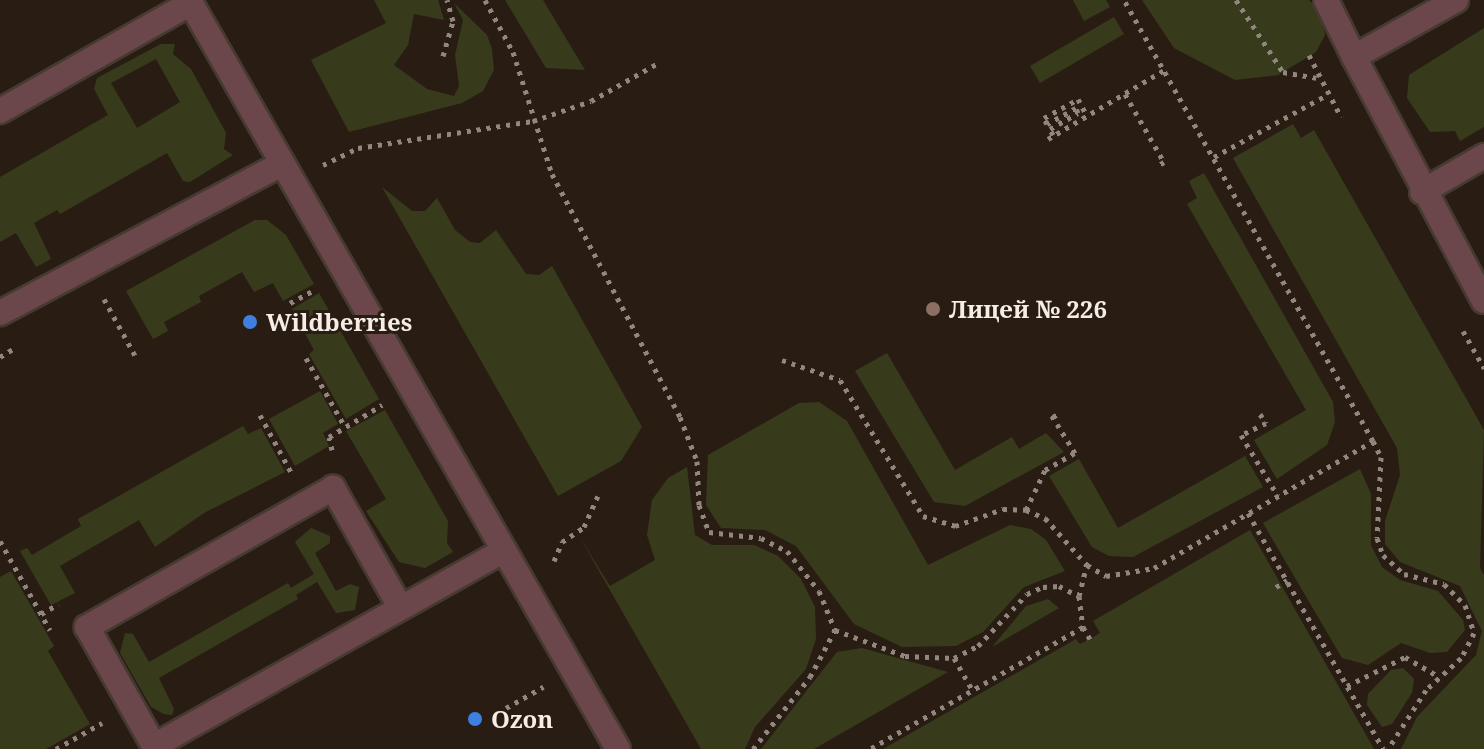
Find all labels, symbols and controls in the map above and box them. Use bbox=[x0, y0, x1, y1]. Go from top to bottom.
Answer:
place label: Лицей № 226 bbox=[949, 295, 1107, 323]
marker: Лицей № 226 bbox=[924, 300, 942, 318]
place label: Wildberries bbox=[266, 308, 412, 336]
marker: Wildberries bbox=[241, 313, 259, 331]
place label: Ozon bbox=[491, 705, 553, 733]
marker: Ozon bbox=[466, 710, 484, 728]

